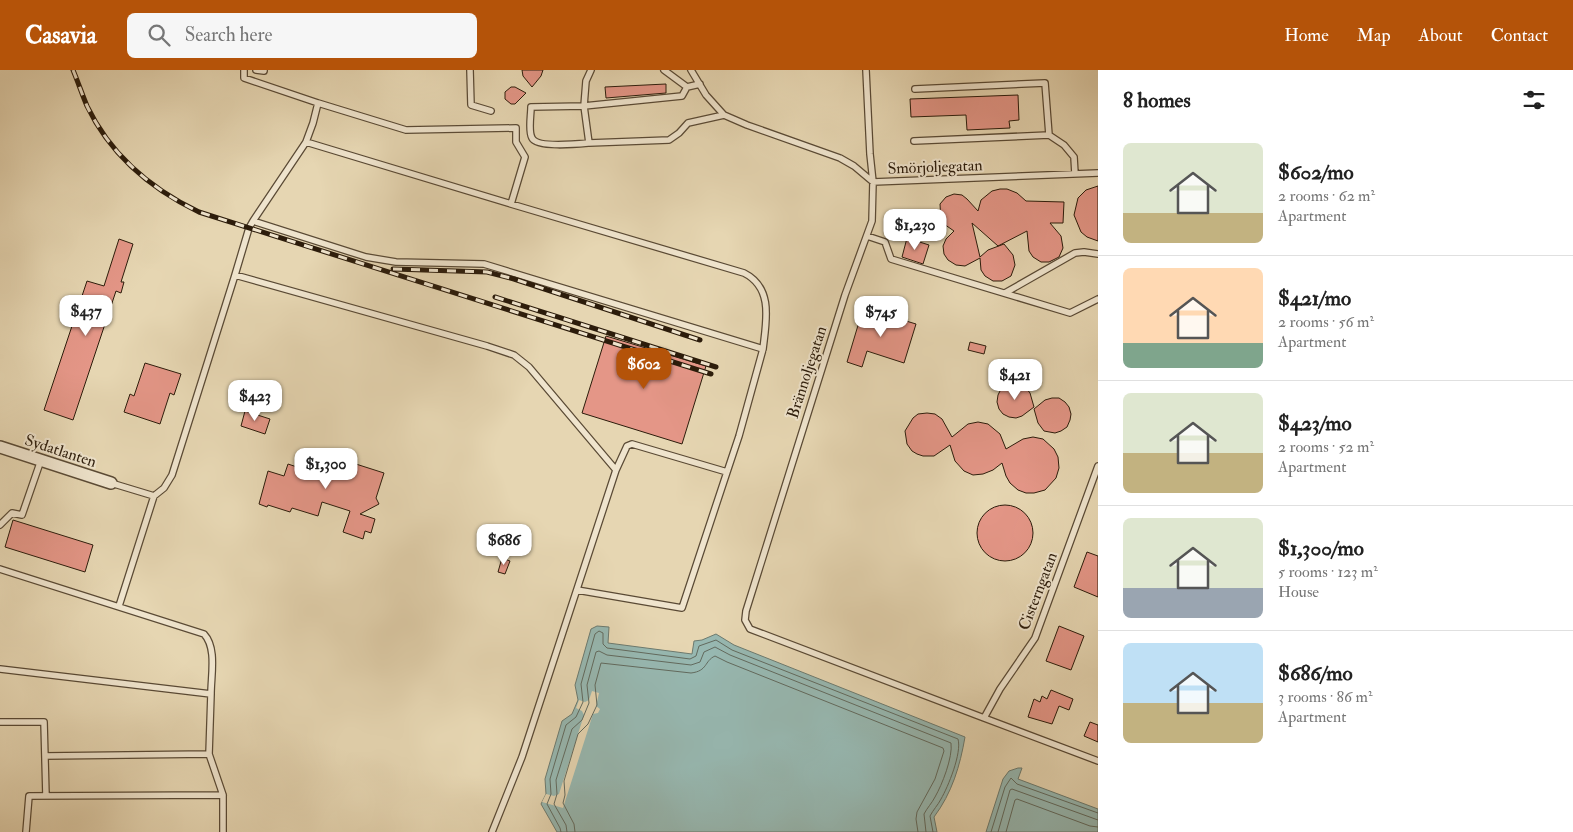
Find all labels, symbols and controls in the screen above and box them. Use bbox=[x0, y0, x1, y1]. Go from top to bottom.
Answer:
search box bbox=[127, 13, 477, 58]
text: Casavia bbox=[25, 20, 97, 51]
icon: search bbox=[145, 21, 173, 49]
text: Search here bbox=[185, 23, 273, 47]
text: Home bbox=[1284, 24, 1329, 47]
text: Map bbox=[1357, 24, 1391, 47]
text: About bbox=[1419, 24, 1463, 47]
text: Contact bbox=[1491, 24, 1548, 47]
icon: filters bbox=[1520, 86, 1548, 114]
text: 8 homes bbox=[1123, 87, 1191, 114]
street label: Smörjoljegatan bbox=[887, 155, 983, 179]
text: $602/mo bbox=[1278, 159, 1354, 186]
icon: home bbox=[1163, 163, 1223, 223]
text: 2 rooms · 62 m² bbox=[1278, 186, 1375, 206]
text: Apartment bbox=[1278, 206, 1346, 226]
pin: $1,230 bbox=[874, 208, 956, 251]
text: $1,230 bbox=[894, 215, 936, 235]
text: $421/mo bbox=[1278, 285, 1351, 312]
icon: home bbox=[1163, 288, 1223, 348]
pin: $437 bbox=[56, 294, 116, 337]
pin: $745 bbox=[851, 296, 911, 338]
text: $437 bbox=[70, 301, 102, 321]
text: $745 bbox=[865, 302, 897, 322]
text: 2 rooms · 56 m² bbox=[1278, 312, 1374, 332]
street label: Brännoljegatan bbox=[783, 324, 831, 421]
text: Apartment bbox=[1278, 332, 1346, 352]
pin: $602 bbox=[614, 348, 674, 390]
text: $602 bbox=[627, 354, 661, 374]
pin: $421 bbox=[985, 358, 1045, 401]
text: $421 bbox=[999, 365, 1031, 385]
pin: $423 bbox=[225, 380, 285, 422]
text: $423 bbox=[239, 386, 271, 406]
text: $423/mo bbox=[1278, 410, 1352, 437]
icon: home bbox=[1163, 413, 1223, 473]
street label: Sydatlanten bbox=[22, 430, 99, 472]
text: 2 rooms · 52 m² bbox=[1278, 437, 1374, 457]
pin: $1,300 bbox=[285, 448, 367, 490]
text: $1,300 bbox=[305, 454, 347, 474]
text: Apartment bbox=[1278, 457, 1346, 477]
pin: $686 bbox=[474, 524, 534, 566]
text: $686 bbox=[488, 530, 520, 550]
text: $1,300/mo bbox=[1278, 535, 1364, 562]
icon: home bbox=[1163, 538, 1223, 598]
street label: Cisterngatan bbox=[1014, 550, 1062, 633]
text: 5 rooms · 123 m² bbox=[1278, 562, 1378, 582]
text: House bbox=[1278, 582, 1319, 602]
text: $686/mo bbox=[1278, 660, 1353, 687]
icon: home bbox=[1163, 663, 1223, 723]
text: 3 rooms · 86 m² bbox=[1278, 687, 1372, 707]
text: Apartment bbox=[1278, 707, 1346, 727]

